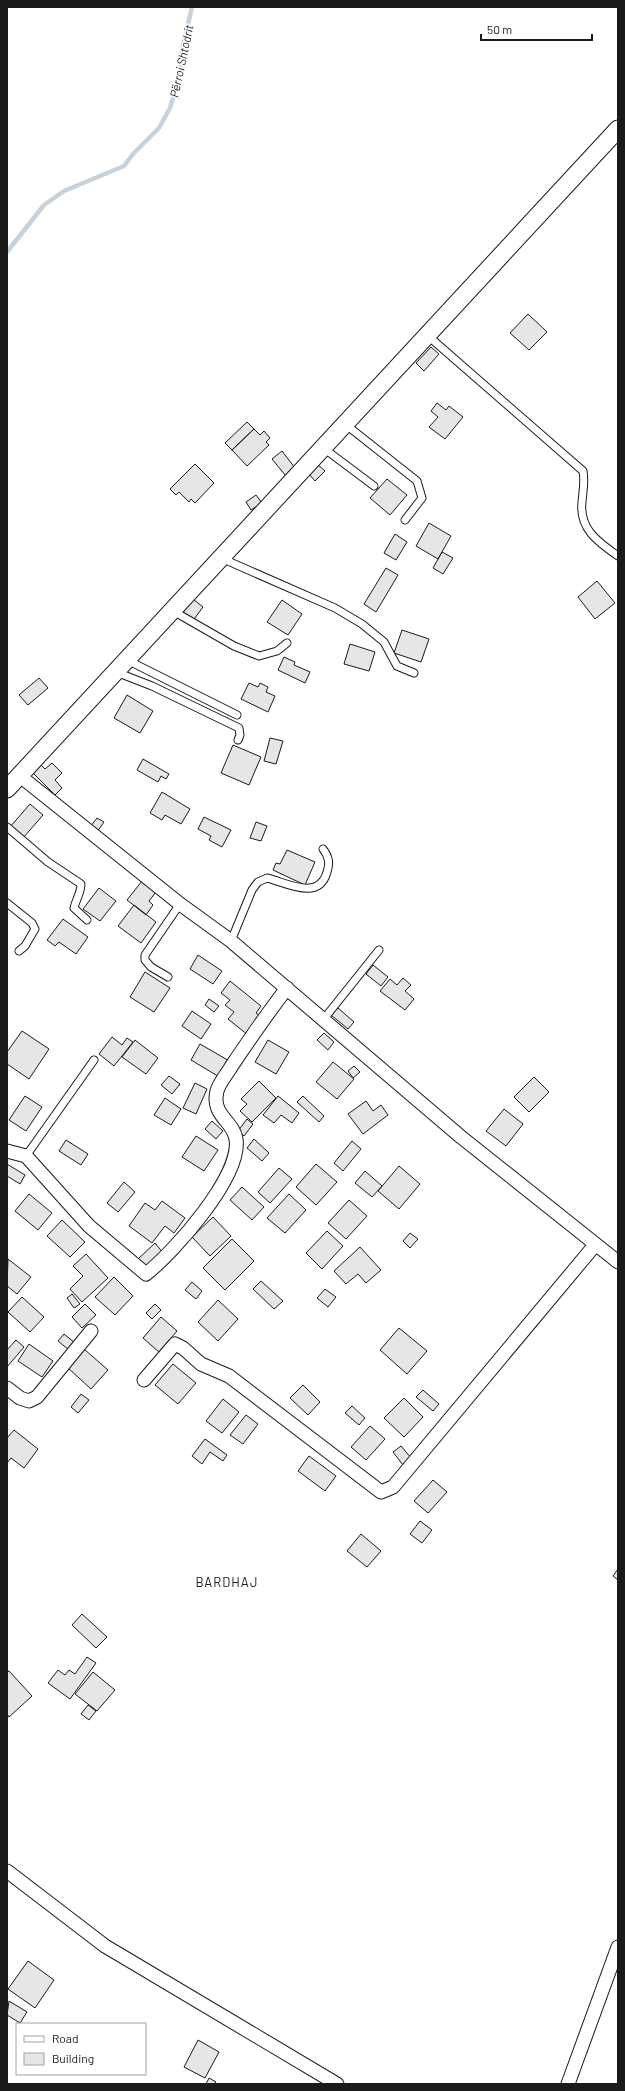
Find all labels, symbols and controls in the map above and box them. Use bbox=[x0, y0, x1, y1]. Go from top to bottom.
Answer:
scale bar bbox=[481, 16, 592, 42]
text: 50 m bbox=[487, 22, 512, 36]
water label: Përroi Shtodrit bbox=[166, 23, 196, 99]
district label: BARDHAJ bbox=[196, 1574, 258, 1590]
legend bbox=[16, 2023, 146, 2075]
text: Road bbox=[52, 2031, 79, 2045]
text: Building bbox=[52, 2051, 94, 2065]

